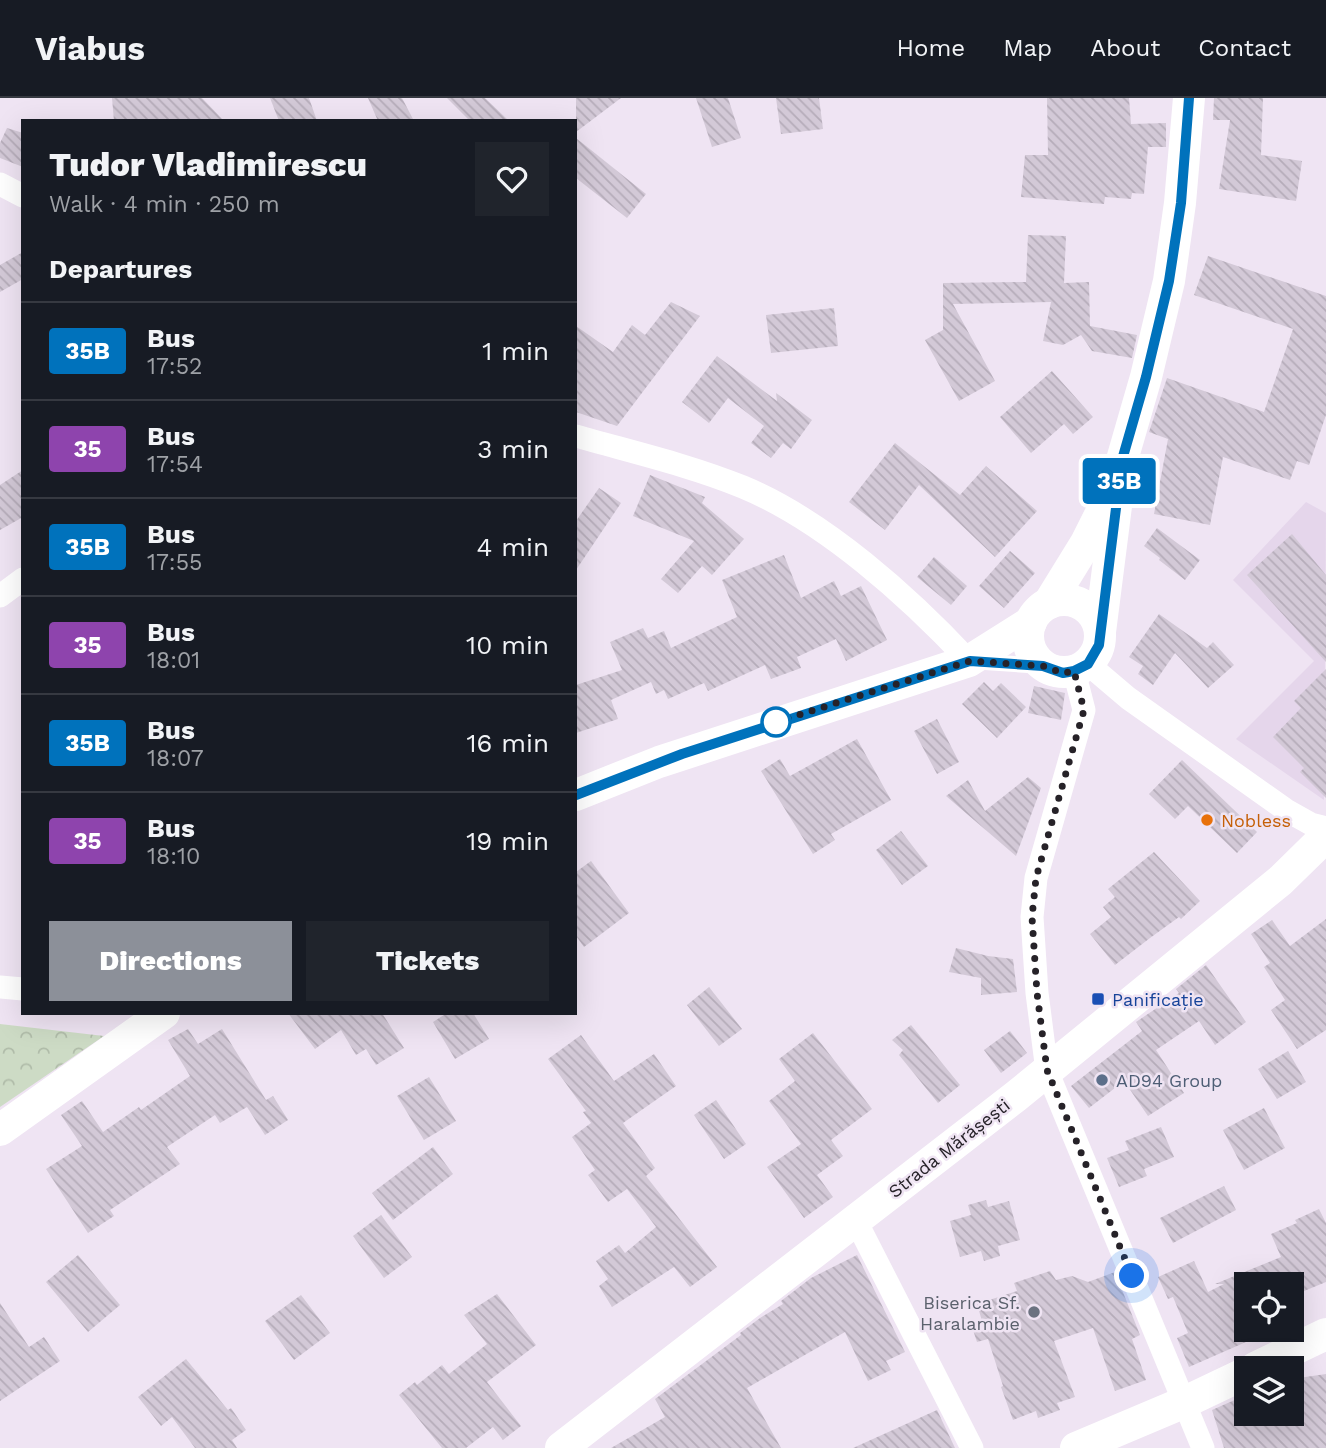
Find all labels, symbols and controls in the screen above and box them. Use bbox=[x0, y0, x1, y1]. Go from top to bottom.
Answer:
text: Viabus bbox=[35, 29, 145, 68]
text: Home bbox=[897, 34, 965, 62]
text: Map bbox=[1003, 34, 1052, 62]
text: About bbox=[1090, 34, 1160, 62]
text: Contact bbox=[1198, 34, 1291, 62]
button: heart bbox=[475, 142, 549, 216]
text: Tudor Vladimirescu bbox=[49, 145, 367, 184]
text: Walk · 4 min · 250 m bbox=[49, 191, 280, 218]
text: Departures bbox=[49, 254, 192, 284]
text: Bus bbox=[147, 323, 195, 353]
text: 1 min bbox=[482, 336, 549, 366]
text: 35B bbox=[65, 337, 110, 365]
text: 17:52 bbox=[147, 353, 202, 380]
text: Bus bbox=[147, 421, 195, 451]
text: 3 min bbox=[477, 434, 549, 464]
text: 35 bbox=[73, 435, 102, 463]
text: 17:54 bbox=[147, 451, 203, 478]
line badge: 35B bbox=[1079, 458, 1159, 504]
text: 35B bbox=[1097, 467, 1141, 495]
text: Bus bbox=[147, 519, 195, 549]
text: 4 min bbox=[476, 532, 549, 562]
text: 35B bbox=[65, 533, 110, 561]
text: 17:55 bbox=[147, 549, 202, 576]
text: Bus bbox=[147, 617, 195, 647]
text: 10 min bbox=[466, 630, 549, 660]
text: 35 bbox=[73, 631, 102, 659]
text: 18:01 bbox=[147, 647, 200, 674]
unlabelled marker bbox=[761, 707, 791, 737]
text: Bus bbox=[147, 715, 195, 745]
text: 16 min bbox=[466, 728, 549, 758]
text: 35B bbox=[65, 729, 110, 757]
text: 18:07 bbox=[147, 745, 204, 772]
place label: Nobless bbox=[1221, 810, 1291, 831]
marker: Nobless bbox=[1199, 812, 1215, 828]
text: Bus bbox=[147, 813, 195, 843]
text: 19 min bbox=[466, 826, 549, 856]
text: 35 bbox=[73, 827, 102, 855]
text: 18:10 bbox=[147, 843, 200, 870]
button: Directions bbox=[49, 921, 292, 1001]
button: Tickets bbox=[306, 921, 549, 1001]
place label: Panificație bbox=[1112, 989, 1204, 1010]
marker: Panificație bbox=[1090, 991, 1106, 1007]
place label: AD94 Group bbox=[1116, 1070, 1222, 1091]
marker: AD94 Group bbox=[1094, 1072, 1110, 1088]
street label: Strada Mărășești bbox=[884, 1094, 1014, 1202]
your location bbox=[1114, 1258, 1149, 1293]
map controls bbox=[1234, 1272, 1304, 1426]
button: locate bbox=[1234, 1272, 1304, 1342]
place label: Biserica Sf. Haralambie bbox=[920, 1292, 1020, 1334]
marker: Biserica Sf. Haralambie bbox=[1026, 1304, 1042, 1320]
button: layers bbox=[1234, 1356, 1304, 1426]

